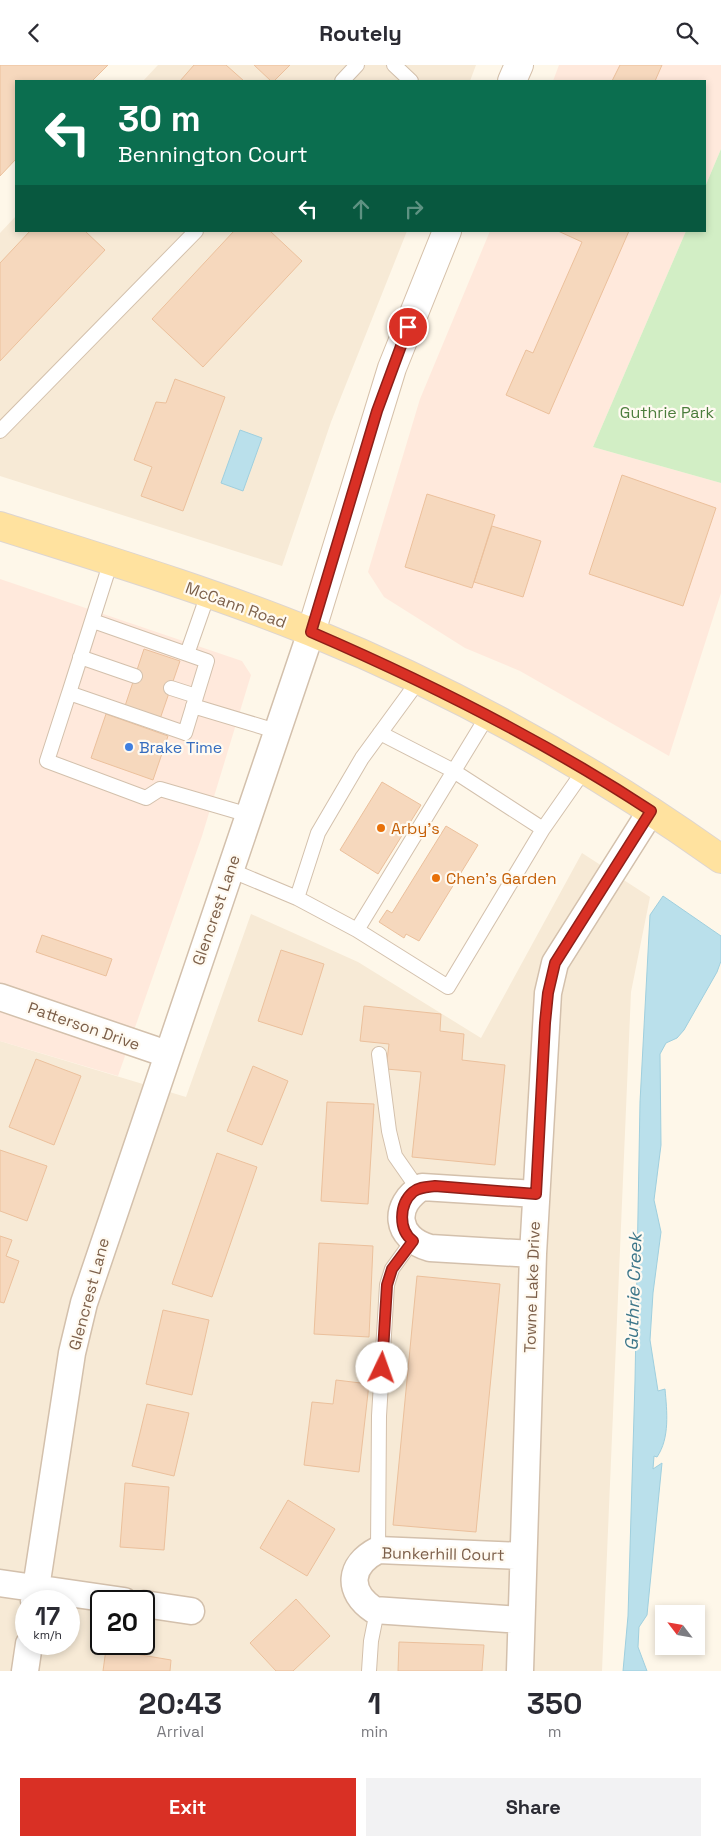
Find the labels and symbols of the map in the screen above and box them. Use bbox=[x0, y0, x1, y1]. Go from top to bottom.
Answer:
pin bbox=[387, 306, 429, 348]
park label: Guthrie Park bbox=[620, 402, 715, 423]
street label: McCann Road bbox=[183, 577, 289, 633]
place label: Brake Time bbox=[139, 737, 222, 758]
marker: Brake Time bbox=[123, 741, 135, 753]
place label: Arby's bbox=[391, 818, 440, 839]
marker: Arby's bbox=[375, 822, 387, 834]
street label: Glencrest Lane bbox=[187, 852, 245, 968]
place label: Chen's Garden bbox=[446, 868, 556, 889]
marker: Chen's Garden bbox=[430, 872, 442, 884]
street label: Patterson Drive bbox=[25, 997, 143, 1055]
street label: Towne Lake Drive bbox=[519, 1221, 545, 1353]
water label: Guthrie Creek bbox=[619, 1230, 647, 1351]
street label: Glencrest Lane bbox=[64, 1236, 114, 1352]
position arrow bbox=[355, 1341, 407, 1393]
street label: Bunkerhill Court bbox=[381, 1542, 505, 1566]
speed limit sign: 20 bbox=[90, 1590, 155, 1655]
north arrow bbox=[655, 1605, 705, 1655]

